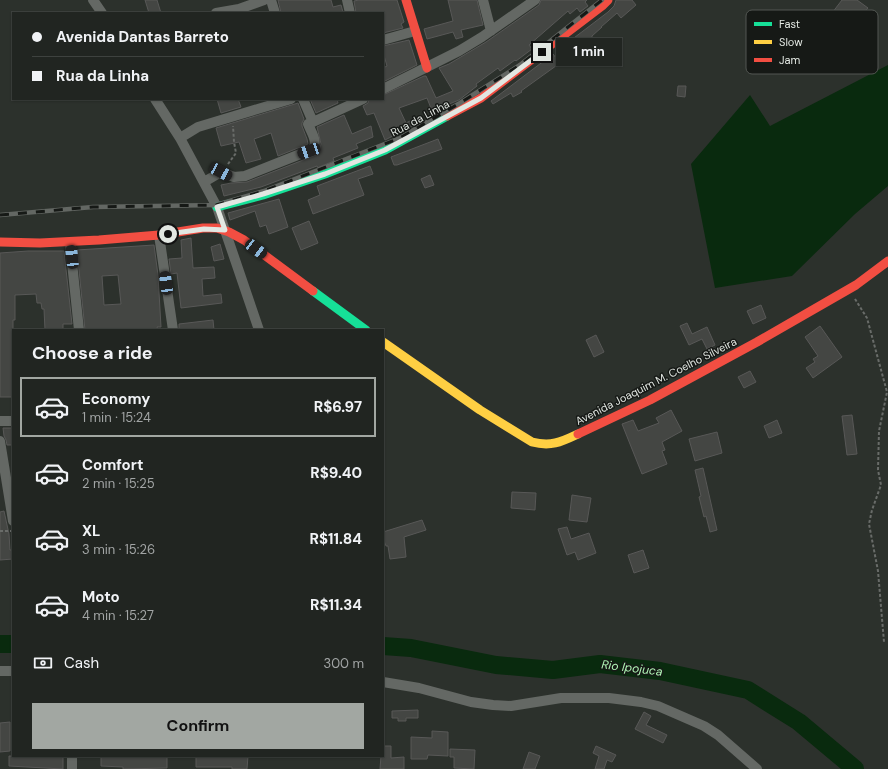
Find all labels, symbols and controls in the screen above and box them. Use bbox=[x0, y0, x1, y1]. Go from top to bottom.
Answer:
legend bbox=[746, 10, 878, 74]
text: Fast bbox=[779, 17, 800, 31]
text: Avenida Dantas Barreto bbox=[56, 27, 229, 47]
text: Slow bbox=[779, 35, 803, 49]
callout: 1 min bbox=[556, 38, 622, 66]
route end bbox=[533, 43, 551, 61]
text: 1 min bbox=[573, 43, 605, 60]
text: Jam bbox=[779, 53, 800, 67]
text: Rua da Linha bbox=[56, 66, 149, 86]
street label: Rua da Linha bbox=[388, 97, 452, 139]
car bbox=[296, 141, 322, 161]
car bbox=[208, 161, 234, 183]
route start bbox=[159, 225, 177, 243]
car bbox=[243, 237, 269, 261]
car bbox=[65, 244, 79, 270]
car bbox=[158, 270, 174, 296]
street label: Avenida Joaquim M. Coelho Silveira bbox=[573, 334, 739, 428]
text: Choose a ride bbox=[32, 341, 153, 365]
icon: car bbox=[34, 389, 70, 425]
text: Economy bbox=[82, 389, 150, 409]
text: R$6.97 bbox=[314, 397, 362, 417]
text: 1 min · 15:24 bbox=[82, 409, 151, 426]
icon: car bbox=[34, 455, 70, 491]
text: Comfort bbox=[82, 455, 143, 475]
text: R$9.40 bbox=[310, 463, 362, 483]
text: 2 min · 15:25 bbox=[82, 475, 155, 492]
icon: car bbox=[34, 521, 70, 557]
text: XL bbox=[82, 521, 100, 541]
text: R$11.84 bbox=[310, 529, 362, 549]
text: 3 min · 15:26 bbox=[82, 541, 155, 558]
icon: car bbox=[34, 587, 70, 623]
text: Moto bbox=[82, 587, 120, 607]
text: R$11.34 bbox=[310, 595, 362, 615]
text: 4 min · 15:27 bbox=[82, 607, 154, 624]
icon: cash bbox=[32, 652, 54, 674]
text: Cash bbox=[64, 653, 99, 673]
text: 300 m bbox=[323, 655, 364, 672]
water label: Rio Ipojuca bbox=[601, 656, 664, 680]
button: Confirm bbox=[32, 703, 364, 749]

